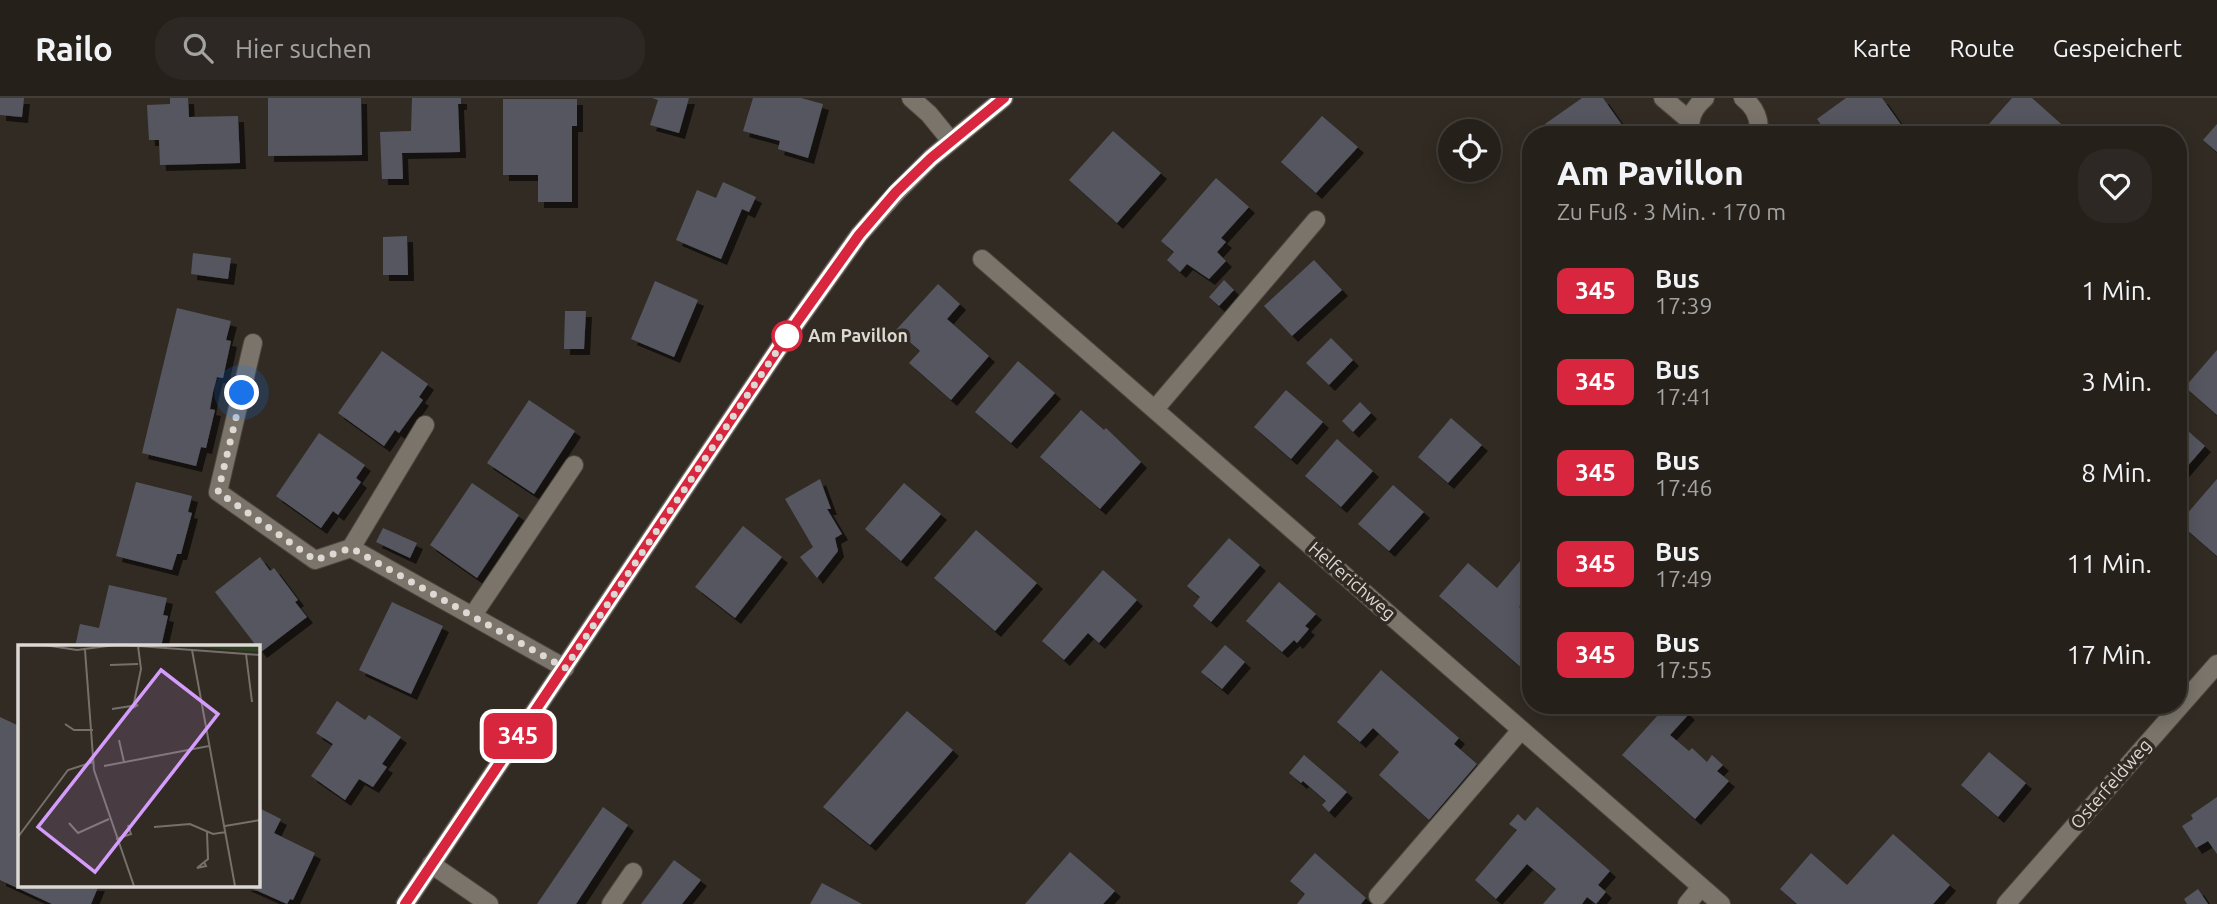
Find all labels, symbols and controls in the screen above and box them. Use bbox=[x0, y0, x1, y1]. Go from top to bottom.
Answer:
search box bbox=[155, 17, 645, 80]
icon: search bbox=[179, 29, 217, 67]
text: Railo bbox=[35, 30, 113, 67]
text: Hier suchen bbox=[235, 34, 372, 63]
text: Karte bbox=[1853, 35, 1911, 62]
text: Route bbox=[1949, 35, 2015, 62]
text: Gespeichert bbox=[2053, 35, 2182, 62]
map controls bbox=[1438, 119, 1501, 182]
button: locate bbox=[1438, 119, 1501, 182]
button: heart bbox=[2078, 149, 2152, 223]
text: Am Pavillon bbox=[1557, 154, 1744, 191]
text: Zu Fuß · 3 Min. · 170 m bbox=[1557, 199, 1786, 224]
text: Bus bbox=[1655, 264, 1700, 293]
text: 1 Min. bbox=[2081, 276, 2152, 305]
text: 345 bbox=[1575, 277, 1616, 304]
text: 17:39 bbox=[1655, 293, 1713, 318]
marker: Am Pavillon bbox=[772, 321, 802, 351]
place label: Am Pavillon bbox=[808, 325, 908, 345]
text: Bus bbox=[1655, 355, 1700, 384]
text: 3 Min. bbox=[2081, 367, 2152, 396]
text: 345 bbox=[1575, 368, 1616, 395]
your location bbox=[224, 375, 259, 410]
text: 17:41 bbox=[1655, 384, 1713, 409]
text: Bus bbox=[1655, 446, 1700, 475]
text: 8 Min. bbox=[2081, 458, 2152, 487]
text: 345 bbox=[1575, 459, 1616, 486]
text: 17:46 bbox=[1655, 475, 1713, 500]
street label: Helferichweg bbox=[1305, 537, 1400, 623]
text: Bus bbox=[1655, 537, 1700, 566]
text: 11 Min. bbox=[2067, 549, 2152, 578]
text: 345 bbox=[1575, 550, 1616, 577]
text: 17:49 bbox=[1655, 566, 1713, 591]
text: Bus bbox=[1655, 628, 1700, 657]
text: 17 Min. bbox=[2067, 640, 2152, 669]
text: 345 bbox=[1575, 641, 1616, 668]
inset map bbox=[18, 645, 259, 886]
text: 17:55 bbox=[1655, 657, 1713, 682]
line badge: 345 bbox=[478, 713, 558, 759]
text: 345 bbox=[498, 722, 538, 749]
street label: Osterfeldweg bbox=[2066, 735, 2154, 832]

